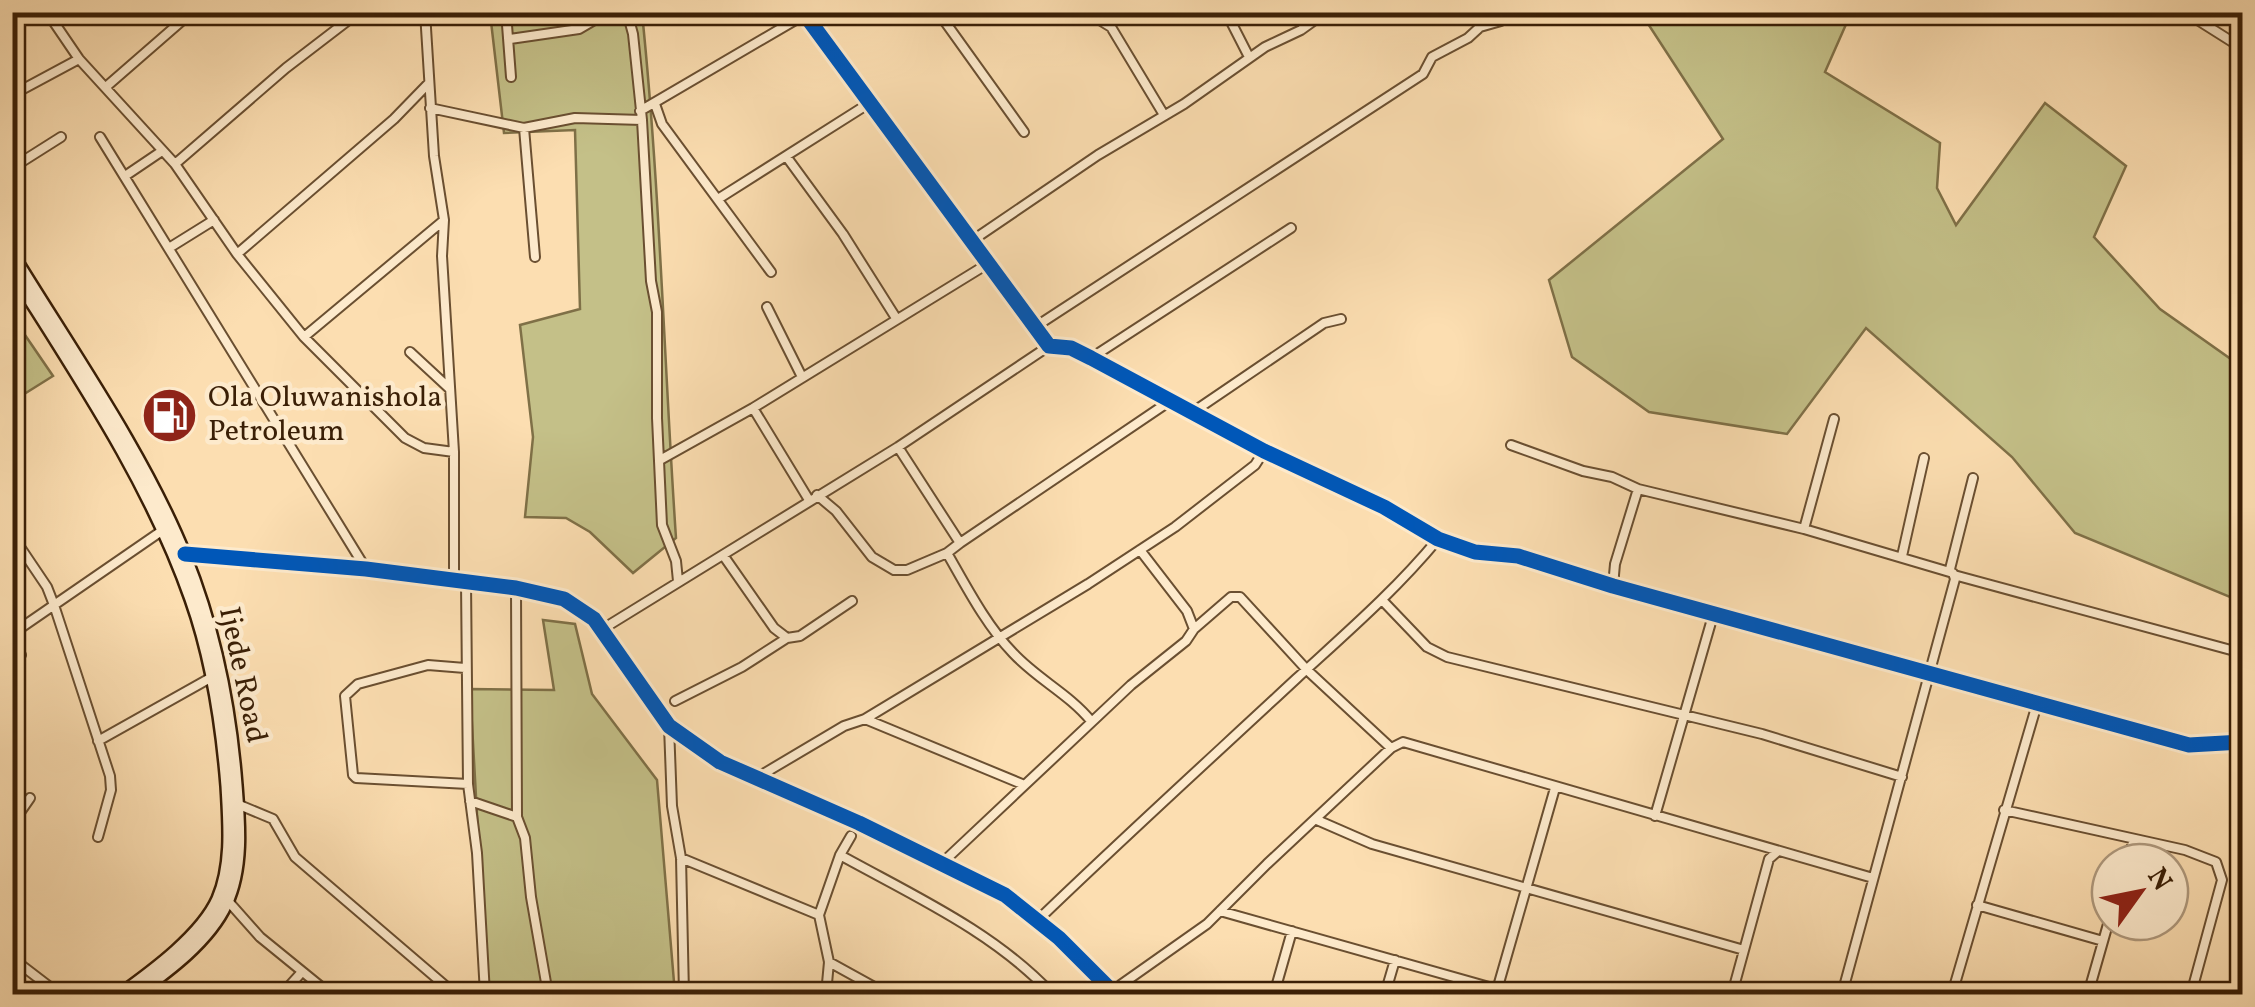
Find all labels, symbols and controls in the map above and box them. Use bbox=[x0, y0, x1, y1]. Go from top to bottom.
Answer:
place label: Ola Oluwanishola Petroleum bbox=[208, 377, 442, 453]
fuel station icon: Ola Oluwanishola Petroleum bbox=[139, 385, 199, 445]
street label: Ijede Road bbox=[207, 603, 277, 747]
north arrow bbox=[2090, 842, 2190, 942]
text: N bbox=[2137, 861, 2181, 899]

